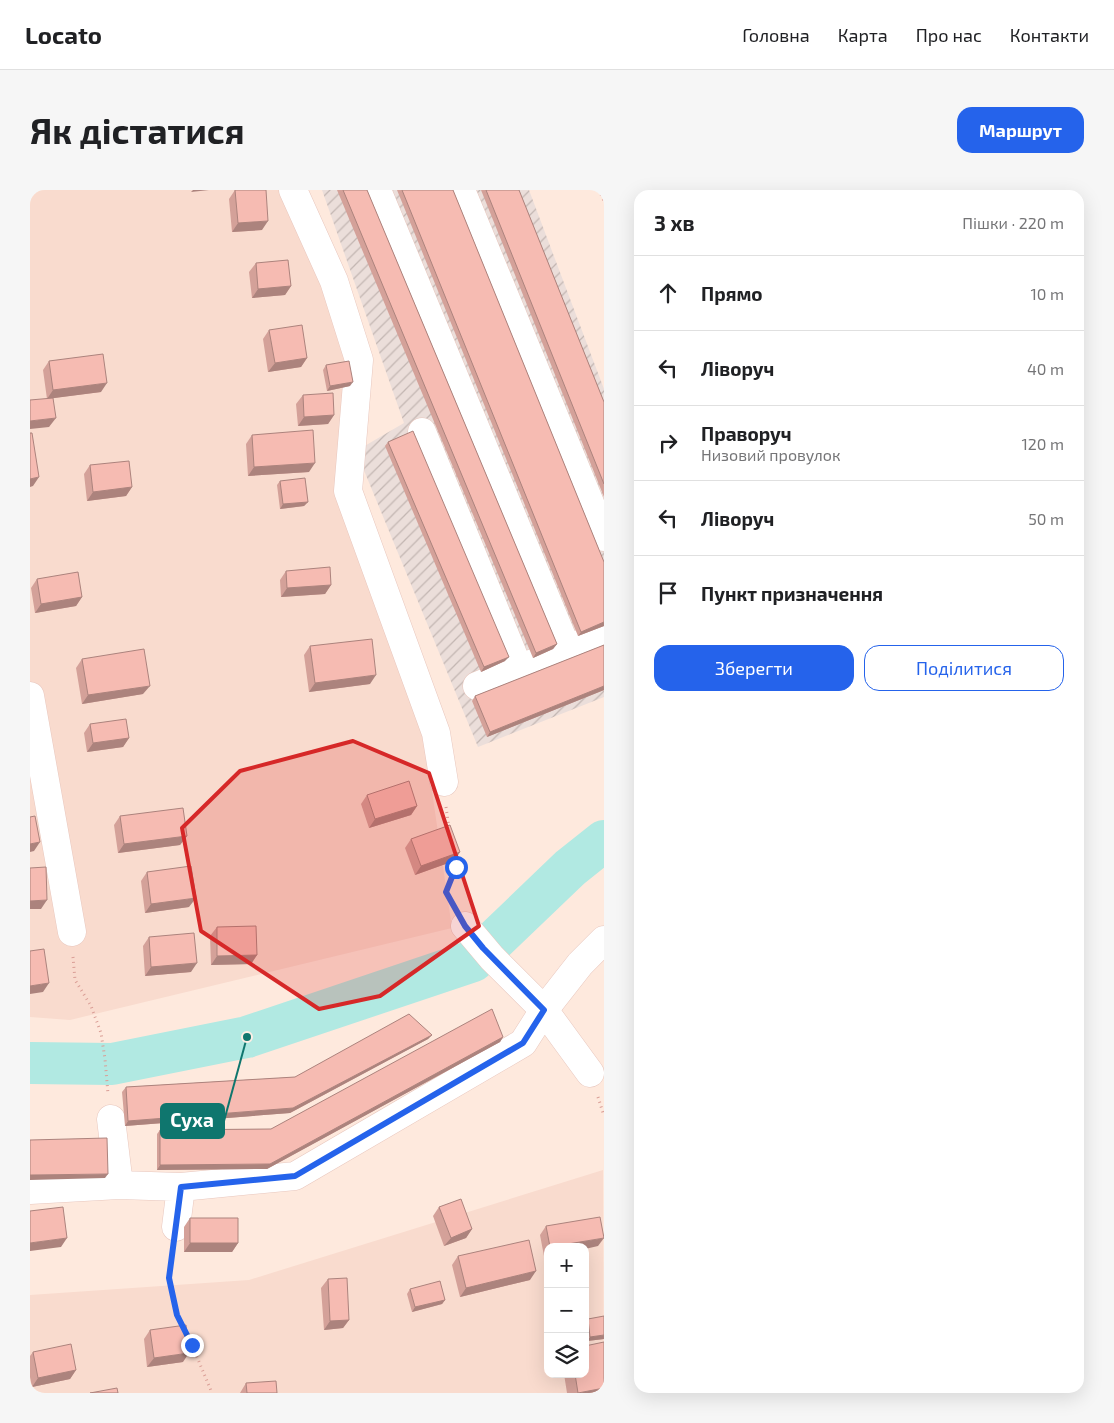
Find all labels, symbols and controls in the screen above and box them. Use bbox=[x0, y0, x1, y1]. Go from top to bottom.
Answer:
text: Locato bbox=[25, 20, 102, 49]
text: Головна bbox=[742, 24, 810, 46]
text: Карта bbox=[838, 24, 888, 46]
text: Про нас bbox=[916, 24, 982, 46]
text: Контакти bbox=[1010, 24, 1089, 46]
button: Маршрут bbox=[957, 107, 1084, 153]
text: Як дістатися bbox=[30, 109, 244, 151]
text: 3 хв bbox=[654, 210, 694, 235]
text: Пішки · 220 m bbox=[962, 213, 1064, 232]
icon: ahead bbox=[654, 279, 682, 307]
text: Прямо bbox=[701, 282, 763, 305]
text: 10 m bbox=[1030, 284, 1064, 303]
icon: left bbox=[654, 354, 682, 382]
text: Ліворуч bbox=[701, 357, 774, 380]
text: 40 m bbox=[1027, 359, 1064, 378]
text: Праворуч bbox=[701, 422, 792, 445]
icon: right bbox=[654, 429, 682, 457]
text: 120 m bbox=[1021, 434, 1064, 453]
text: Низовий провулок bbox=[701, 445, 840, 464]
icon: left bbox=[654, 504, 682, 532]
text: Ліворуч bbox=[701, 507, 774, 530]
text: 50 m bbox=[1028, 509, 1064, 528]
icon: arrive bbox=[654, 579, 682, 607]
text: Пункт призначення bbox=[701, 582, 883, 605]
button: Зберегти bbox=[654, 645, 854, 691]
button: Поділитися bbox=[864, 645, 1064, 691]
route start bbox=[445, 856, 468, 879]
callout: Суха bbox=[161, 1104, 224, 1138]
text: Суха bbox=[170, 1108, 214, 1131]
map controls bbox=[544, 1243, 589, 1378]
button: + bbox=[544, 1243, 589, 1288]
button: − bbox=[544, 1288, 589, 1333]
button: layers bbox=[544, 1333, 589, 1378]
route end bbox=[181, 1334, 204, 1357]

